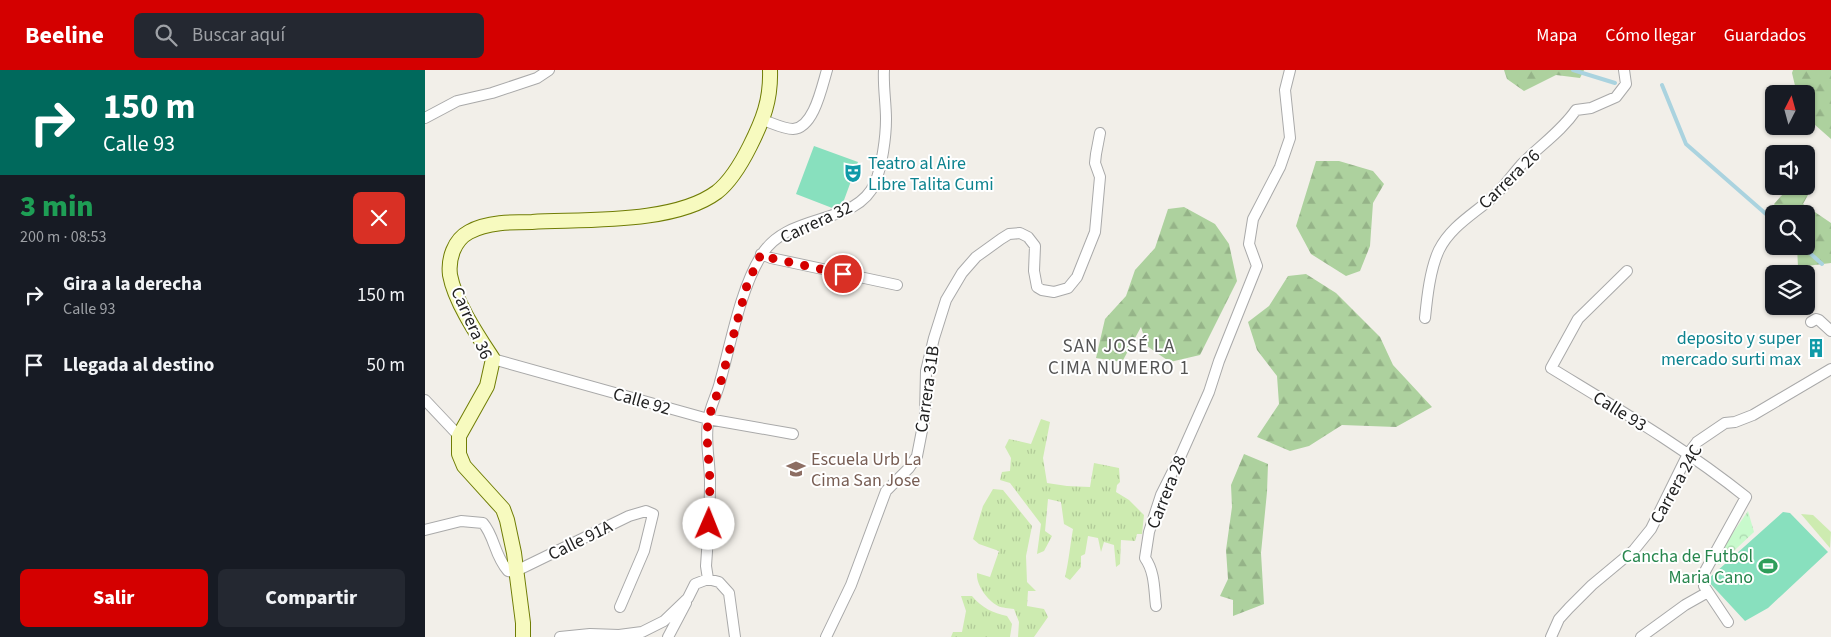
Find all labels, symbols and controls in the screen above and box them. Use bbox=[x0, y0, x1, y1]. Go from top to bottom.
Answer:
search box bbox=[134, 13, 484, 58]
text: Beeline bbox=[25, 18, 104, 53]
icon: search bbox=[152, 21, 180, 49]
text: Buscar aquí bbox=[192, 22, 285, 49]
text: Mapa bbox=[1536, 23, 1577, 48]
text: Cómo llegar bbox=[1605, 23, 1696, 48]
text: Guardados bbox=[1724, 23, 1806, 48]
text: 150 m bbox=[103, 82, 195, 132]
north arrow bbox=[1765, 85, 1815, 135]
map controls bbox=[1765, 85, 1815, 315]
icon: right bbox=[20, 90, 85, 155]
text: Calle 93 bbox=[103, 128, 175, 160]
street label: Carrera 26 bbox=[1473, 144, 1546, 215]
button: sound bbox=[1765, 145, 1815, 195]
place label: Teatro al Aire Libre Talita Cumi bbox=[868, 151, 994, 197]
theatre icon: Teatro al Aire Libre Talita Cumi bbox=[842, 162, 864, 184]
text: 3 min bbox=[20, 185, 94, 228]
button: close bbox=[353, 192, 405, 244]
street label: Carrera 32 bbox=[776, 195, 856, 250]
button: search bbox=[1765, 205, 1815, 255]
text: 200 m · 08:53 bbox=[20, 226, 107, 248]
pin bbox=[822, 253, 864, 295]
icon: arrive bbox=[829, 260, 857, 288]
button: layers bbox=[1765, 265, 1815, 315]
text: Gira a la derecha bbox=[63, 271, 202, 298]
icon: right bbox=[20, 281, 48, 309]
text: 150 m bbox=[357, 282, 405, 309]
street label: Carrera 36 bbox=[444, 283, 499, 363]
text: Calle 93 bbox=[63, 298, 115, 320]
place label: deposito y super mercado surti max bbox=[1661, 326, 1802, 372]
district label: SAN JOSÉ LA CIMA NUMERO 1 bbox=[1048, 333, 1190, 382]
building icon: deposito y super mercado surti max bbox=[1805, 337, 1827, 359]
street label: Carrera 31B bbox=[909, 344, 946, 434]
icon: arrive bbox=[20, 351, 48, 379]
text: Llegada al destino bbox=[63, 352, 214, 379]
text: 50 m bbox=[367, 352, 405, 379]
street label: Calle 92 bbox=[610, 381, 674, 422]
street label: Calle 93 bbox=[1588, 385, 1651, 438]
street label: Carrera 24C bbox=[1644, 440, 1709, 528]
place label: Escuela Urb La Cima San Jose bbox=[811, 447, 921, 493]
street label: Carrera 28 bbox=[1140, 452, 1192, 533]
school or university icon: Escuela Urb La Cima San Jose bbox=[785, 458, 807, 480]
position arrow bbox=[682, 497, 734, 549]
street label: Calle 91A bbox=[544, 514, 617, 567]
place label: Cancha de Futbol Maria Cano bbox=[1622, 544, 1753, 590]
sports icon: Cancha de Futbol Maria Cano bbox=[1757, 555, 1779, 577]
button: Salir bbox=[20, 569, 208, 627]
button: Compartir bbox=[218, 569, 405, 627]

